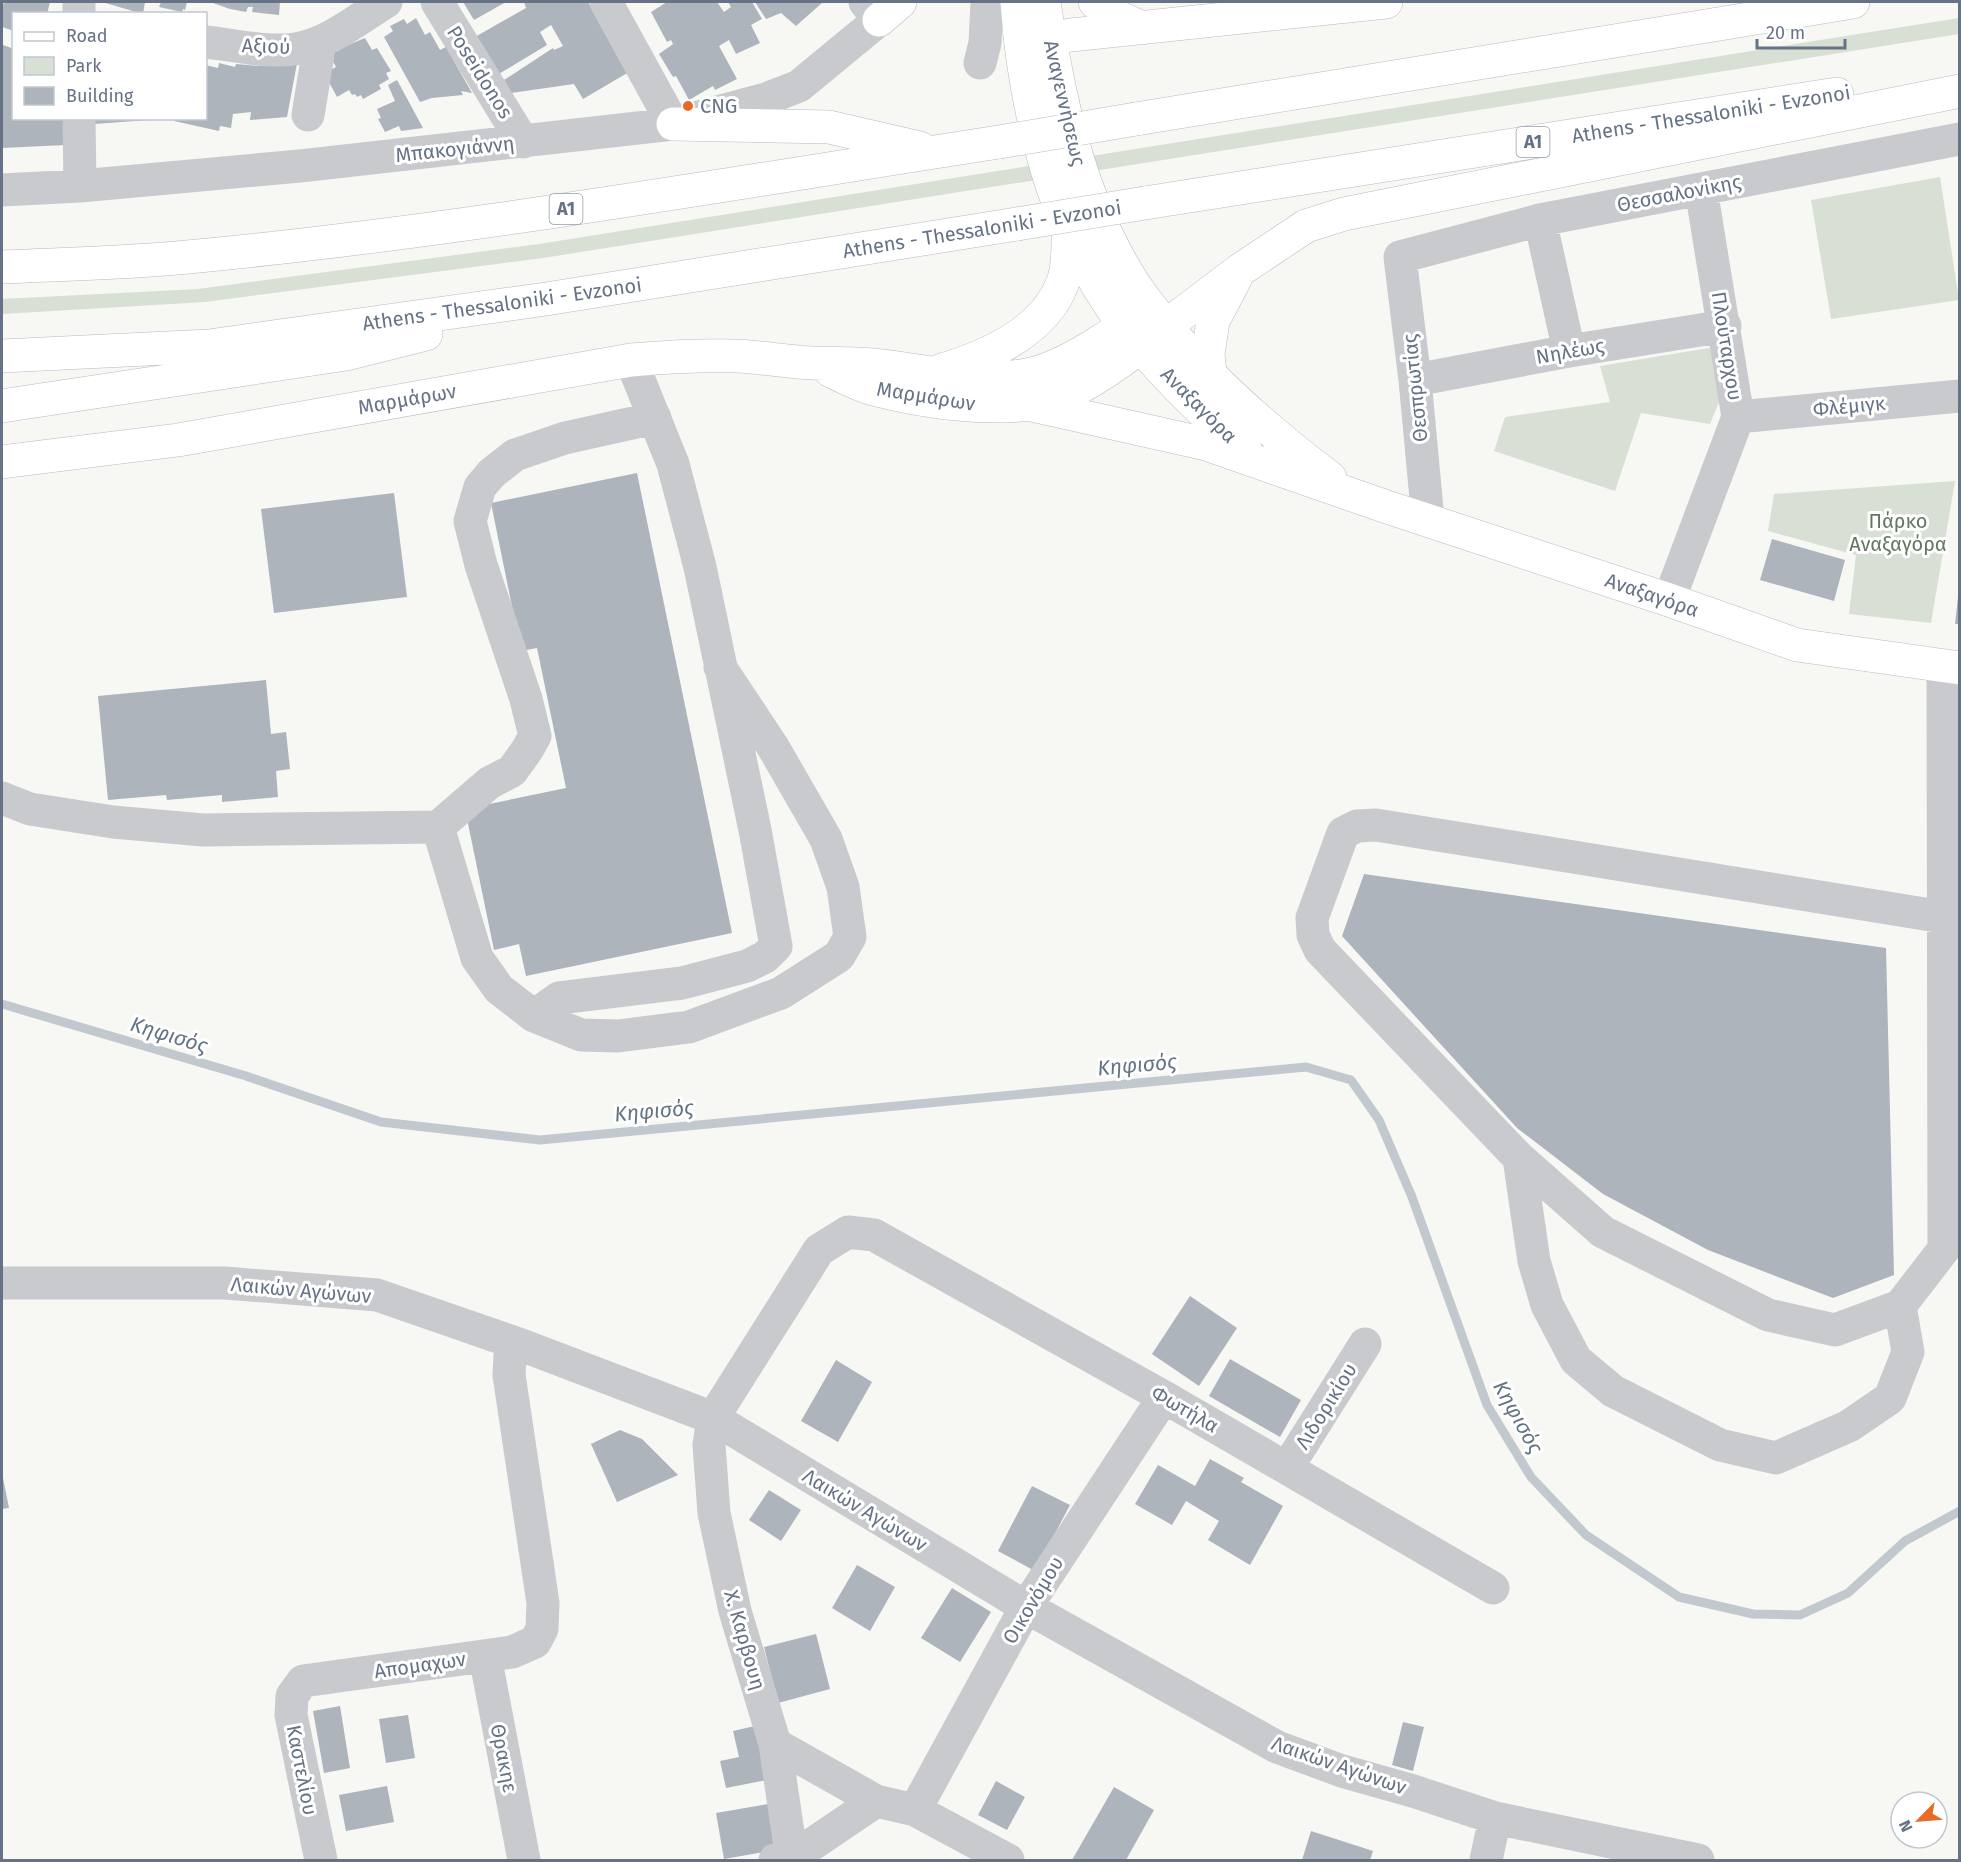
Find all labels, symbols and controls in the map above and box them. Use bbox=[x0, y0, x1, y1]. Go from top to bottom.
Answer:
legend bbox=[12, 12, 207, 120]
scale bar bbox=[1757, 12, 1846, 50]
street label: Poseidonos bbox=[442, 21, 518, 123]
text: 20 m bbox=[1766, 22, 1805, 44]
text: Road bbox=[66, 25, 108, 47]
street label: Αξιού bbox=[241, 33, 291, 59]
street label: Αναγεννήσεως bbox=[1039, 38, 1091, 168]
text: Park bbox=[66, 55, 102, 77]
street label: Athens - Thessaloniki - Evzonoi bbox=[1570, 80, 1852, 148]
text: Building bbox=[66, 85, 134, 107]
place label: CNG bbox=[700, 94, 737, 118]
marker: CNG bbox=[681, 99, 695, 113]
road number: Α1 bbox=[1516, 127, 1550, 157]
street label: Μπακογιάννη bbox=[394, 131, 516, 167]
street label: Θεσσαλονίκης bbox=[1615, 169, 1743, 217]
road number: Α1 bbox=[550, 194, 582, 224]
street label: Athens - Thessaloniki - Evzonoi bbox=[841, 195, 1123, 263]
street label: Athens - Thessaloniki - Evzonoi bbox=[361, 273, 643, 335]
street label: Πλούταρχου bbox=[1707, 290, 1747, 402]
street label: Θεσπρωτίας bbox=[1397, 333, 1433, 443]
street label: Νηλέως bbox=[1534, 333, 1606, 369]
street label: Αναξαγόρα bbox=[1156, 362, 1242, 448]
street label: Μαρμάρων bbox=[875, 376, 977, 416]
street label: Μαρμάρων bbox=[356, 378, 458, 419]
street label: Φλέμιγκ bbox=[1812, 391, 1887, 421]
park label: Πάρκο Αναξαγόρα bbox=[1849, 509, 1947, 556]
street label: Αναξαγόρα bbox=[1602, 568, 1702, 622]
water label: Κηφισός bbox=[127, 1011, 211, 1059]
water label: Κηφισός bbox=[1096, 1049, 1178, 1081]
water label: Κηφισός bbox=[613, 1095, 695, 1127]
street label: Λαικών Αγώνων bbox=[230, 1272, 373, 1308]
street label: Λιδορικίου bbox=[1290, 1359, 1362, 1453]
water label: Κηφισός bbox=[1487, 1376, 1549, 1458]
street label: Φωτήλα bbox=[1147, 1380, 1223, 1438]
street label: Λαικών Αγώνων bbox=[798, 1463, 932, 1557]
street label: Οικονόμου bbox=[998, 1552, 1068, 1648]
street label: Χ. Καρβουη bbox=[719, 1587, 771, 1693]
street label: Απομαχων bbox=[373, 1647, 468, 1683]
street label: Θρακηε bbox=[486, 1722, 522, 1795]
street label: Καστελίου bbox=[281, 1723, 323, 1817]
street label: Λαικών Αγώνων bbox=[1269, 1731, 1410, 1799]
north arrow bbox=[1889, 1790, 1949, 1850]
text: N bbox=[1895, 1817, 1917, 1835]

